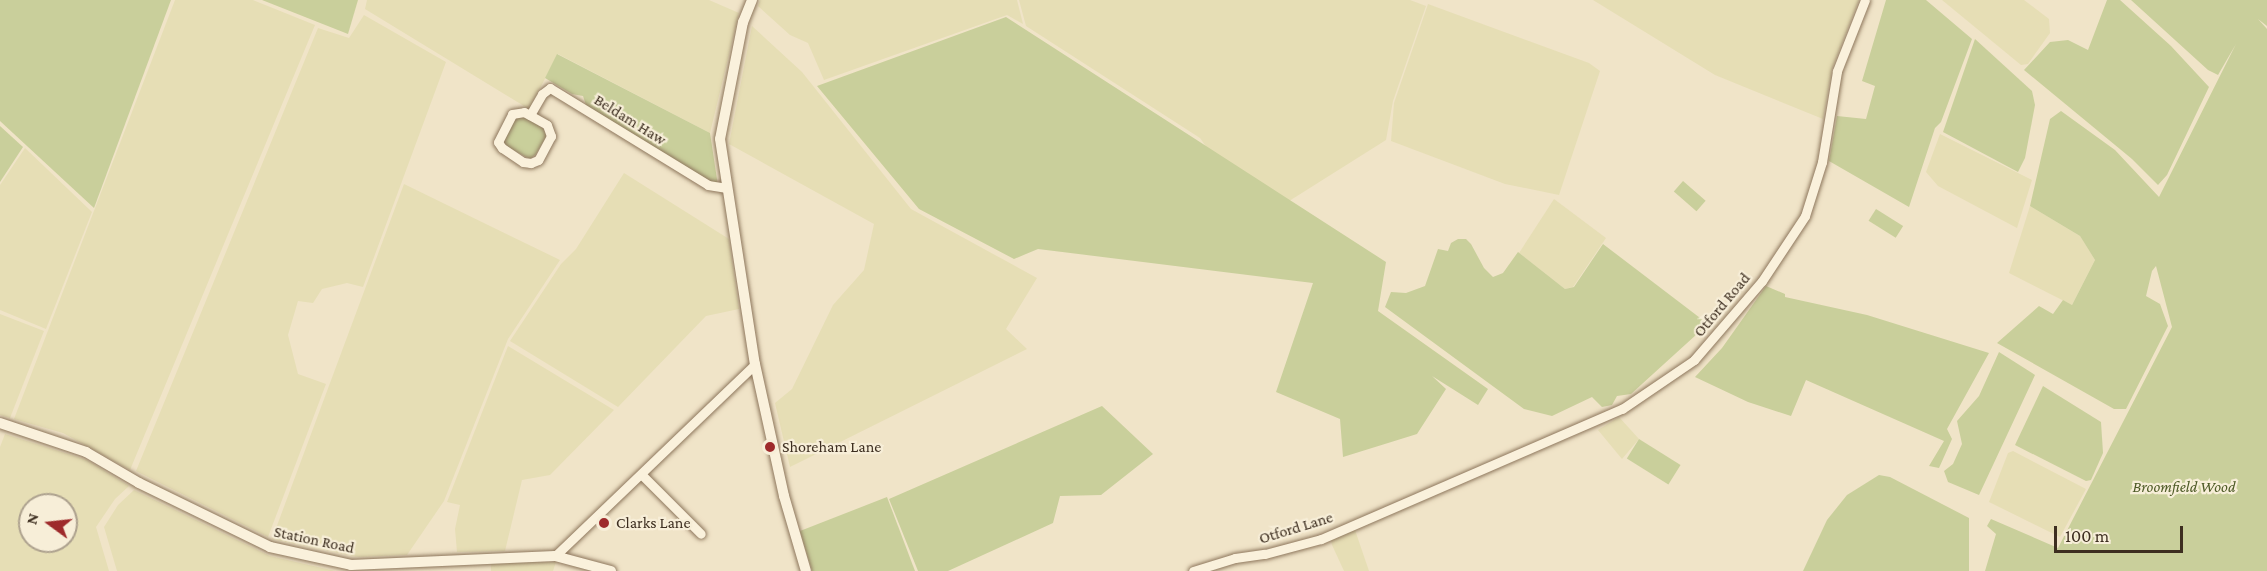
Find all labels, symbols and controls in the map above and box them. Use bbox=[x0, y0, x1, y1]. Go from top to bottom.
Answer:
street label: Beldam Haw bbox=[590, 90, 670, 150]
street label: Otford Road bbox=[1690, 269, 1754, 341]
place label: Shoreham Lane bbox=[782, 437, 881, 457]
marker: Shoreham Lane bbox=[763, 440, 777, 454]
park label: Broomfield Wood bbox=[2133, 477, 2235, 497]
north arrow bbox=[18, 493, 78, 553]
street label: Otford Lane bbox=[1257, 508, 1335, 548]
text: N bbox=[22, 511, 42, 526]
place label: Clarks Lane bbox=[616, 513, 690, 533]
scale bar bbox=[2057, 514, 2186, 552]
marker: Clarks Lane bbox=[597, 516, 611, 530]
street label: Station Road bbox=[272, 522, 356, 558]
text: 100 m bbox=[2065, 526, 2109, 546]

